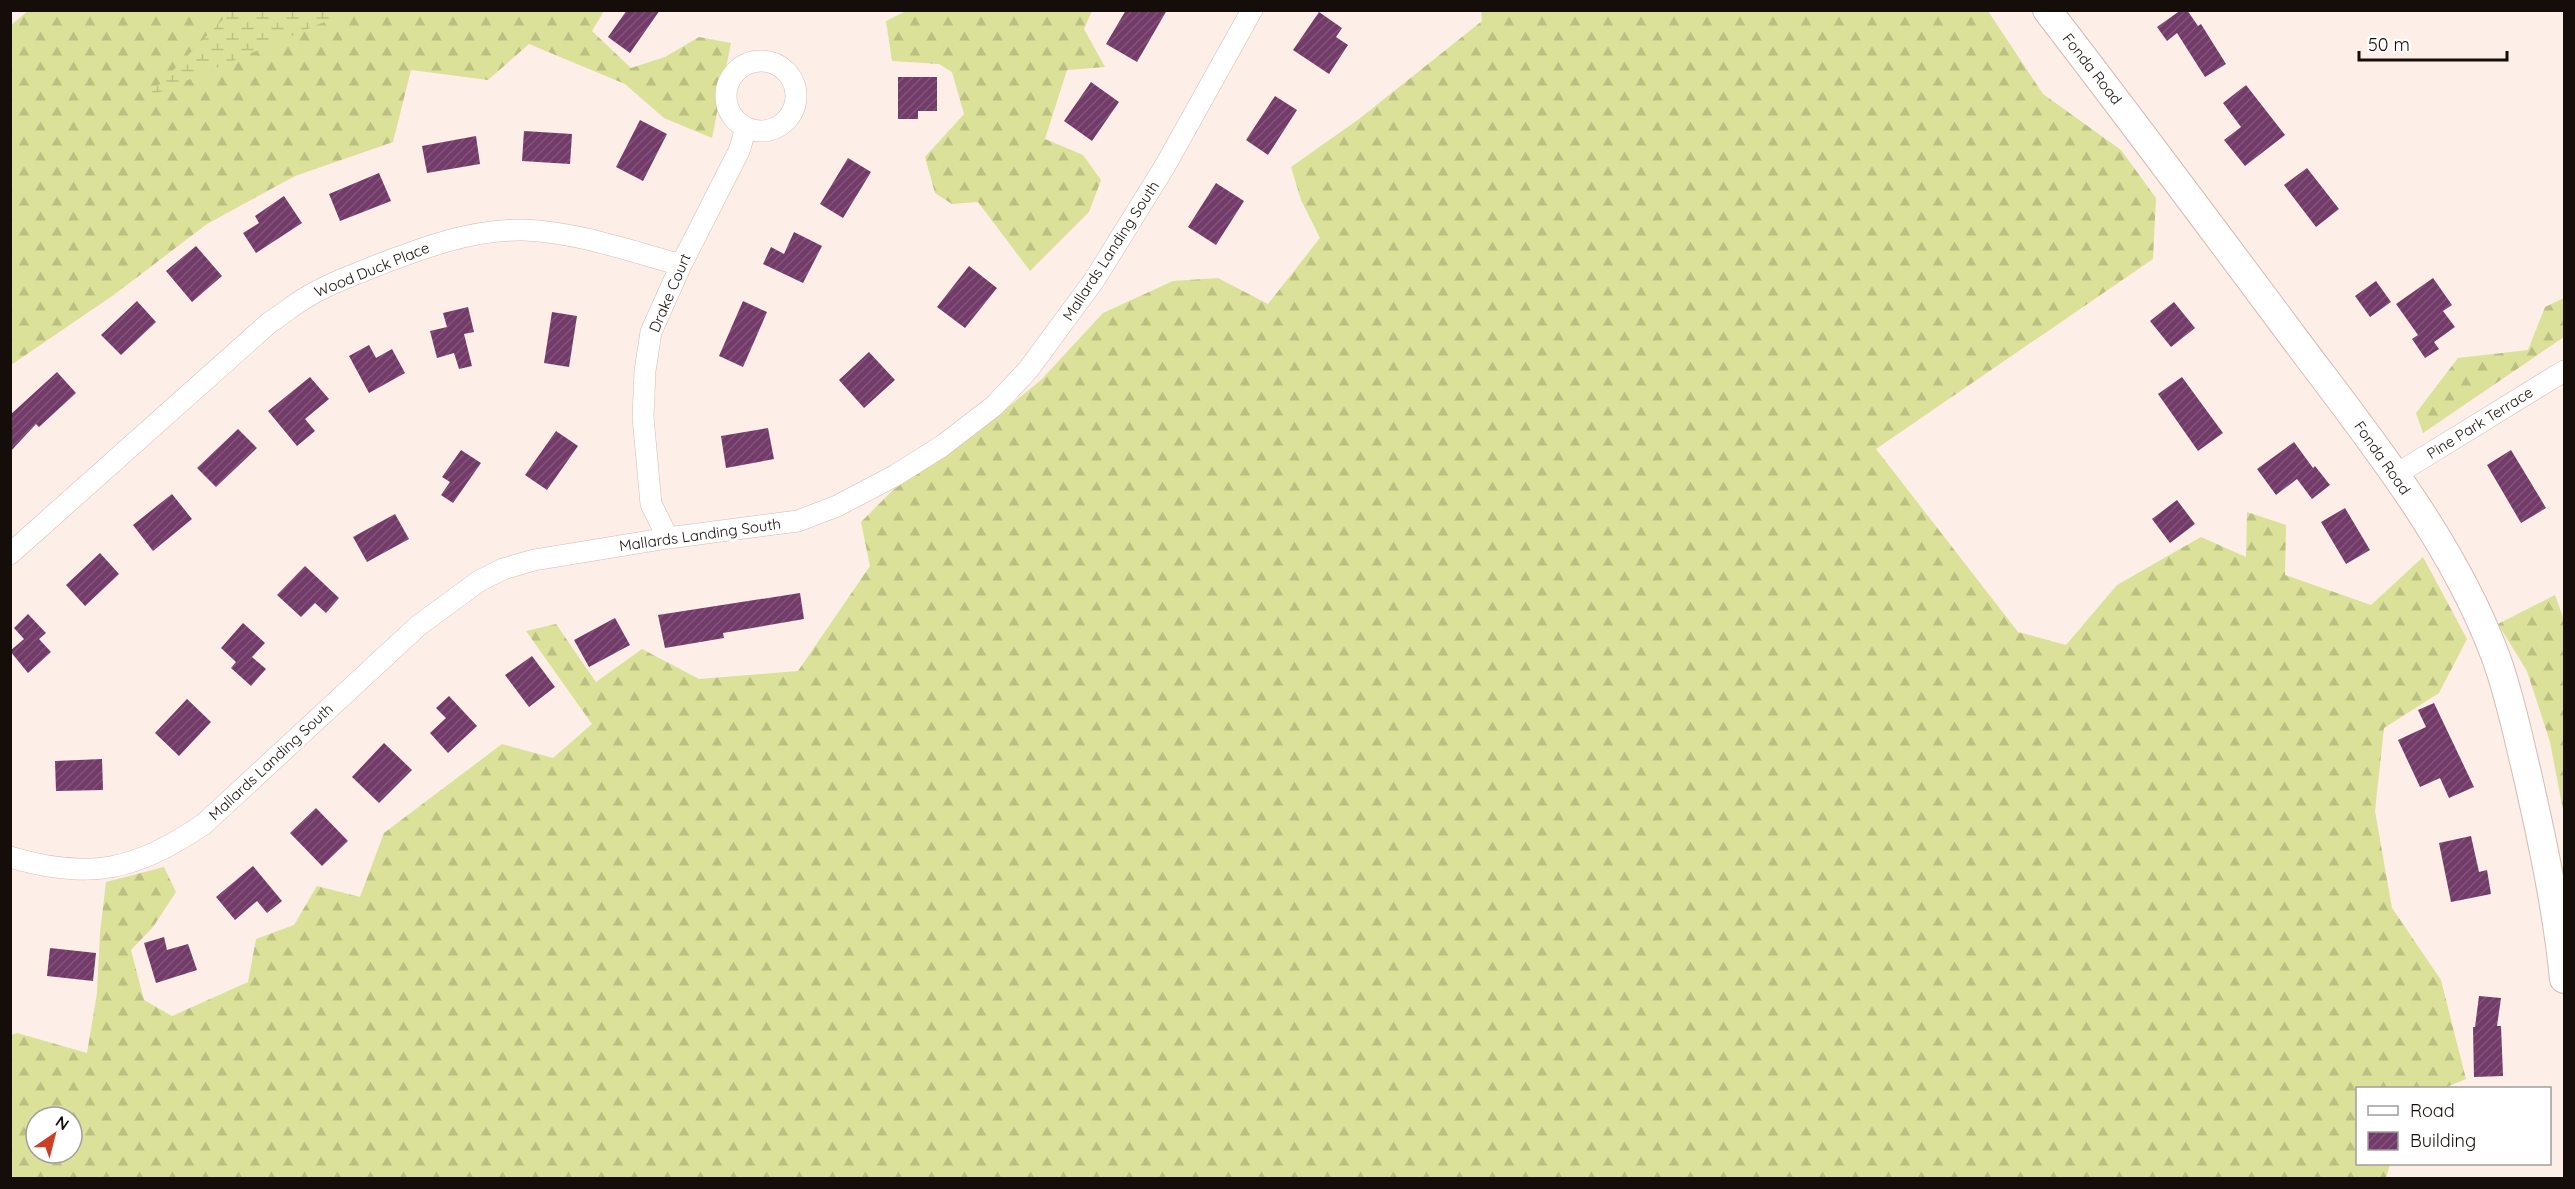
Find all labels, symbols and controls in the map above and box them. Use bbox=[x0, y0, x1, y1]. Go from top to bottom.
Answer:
scale bar bbox=[2359, 24, 2508, 62]
street label: Fonda Road bbox=[2059, 29, 2126, 108]
text: 50 m bbox=[2368, 33, 2410, 56]
street label: Mallards Landing South bbox=[1058, 177, 1163, 324]
street label: Wood Duck Place bbox=[311, 238, 432, 301]
street label: Drake Court bbox=[644, 250, 695, 335]
street label: Pine Park Terrace bbox=[2423, 382, 2536, 463]
street label: Fonda Road bbox=[2350, 417, 2415, 498]
street label: Mallards Landing South bbox=[618, 514, 782, 555]
street label: Mallards Landing South bbox=[205, 699, 337, 824]
legend bbox=[2356, 1087, 2551, 1165]
text: Road bbox=[2410, 1099, 2455, 1122]
north arrow bbox=[24, 1105, 84, 1165]
text: N bbox=[52, 1111, 73, 1134]
text: Building bbox=[2410, 1129, 2476, 1152]

